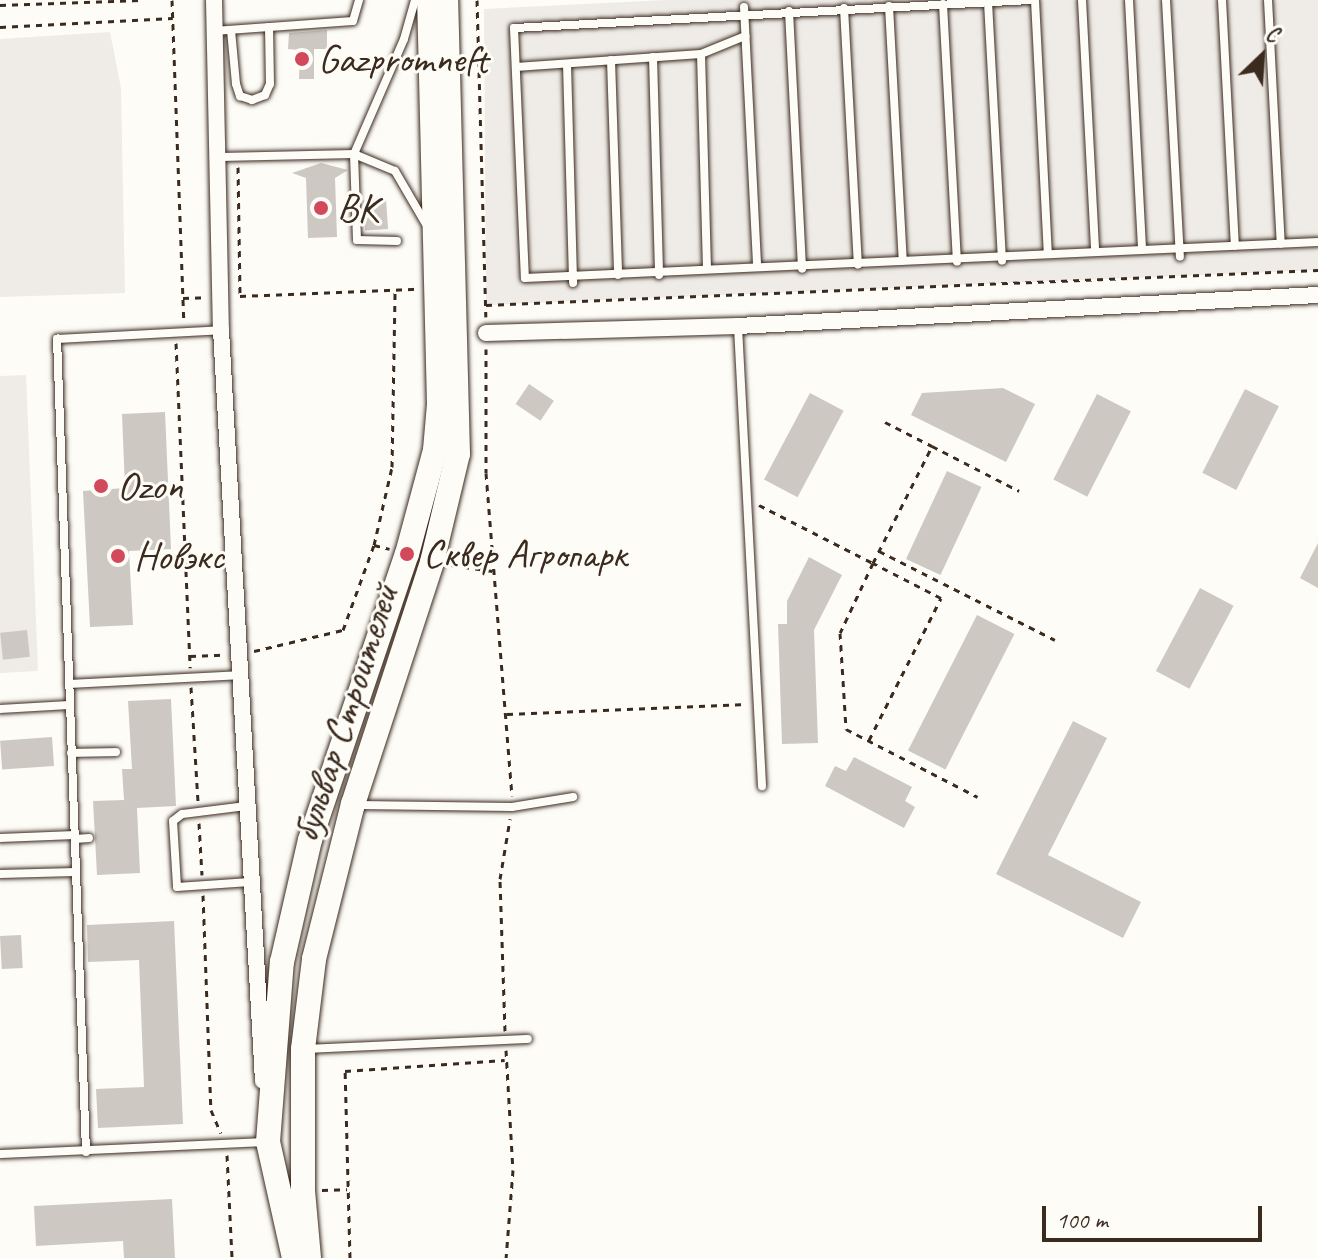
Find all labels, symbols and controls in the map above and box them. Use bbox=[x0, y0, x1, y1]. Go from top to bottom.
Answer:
north arrow bbox=[1222, 16, 1302, 96]
text: С bbox=[1261, 19, 1283, 49]
place label: Gazpromneft bbox=[318, 35, 488, 83]
marker: Gazpromneft bbox=[293, 50, 311, 68]
place label: ВК bbox=[337, 184, 377, 232]
marker: ВК bbox=[312, 199, 330, 217]
place label: Ozon bbox=[117, 462, 183, 510]
marker: Ozon bbox=[92, 477, 110, 495]
place label: Сквер Агропарк bbox=[423, 530, 626, 578]
place label: Новэкс bbox=[134, 532, 224, 580]
marker: Сквер Агропарк bbox=[398, 545, 416, 563]
marker: Новэкс bbox=[109, 547, 127, 565]
street label: бульвар Строителей bbox=[281, 578, 409, 848]
scale bar bbox=[1046, 1190, 1266, 1240]
text: 100 m bbox=[1056, 1205, 1108, 1235]

